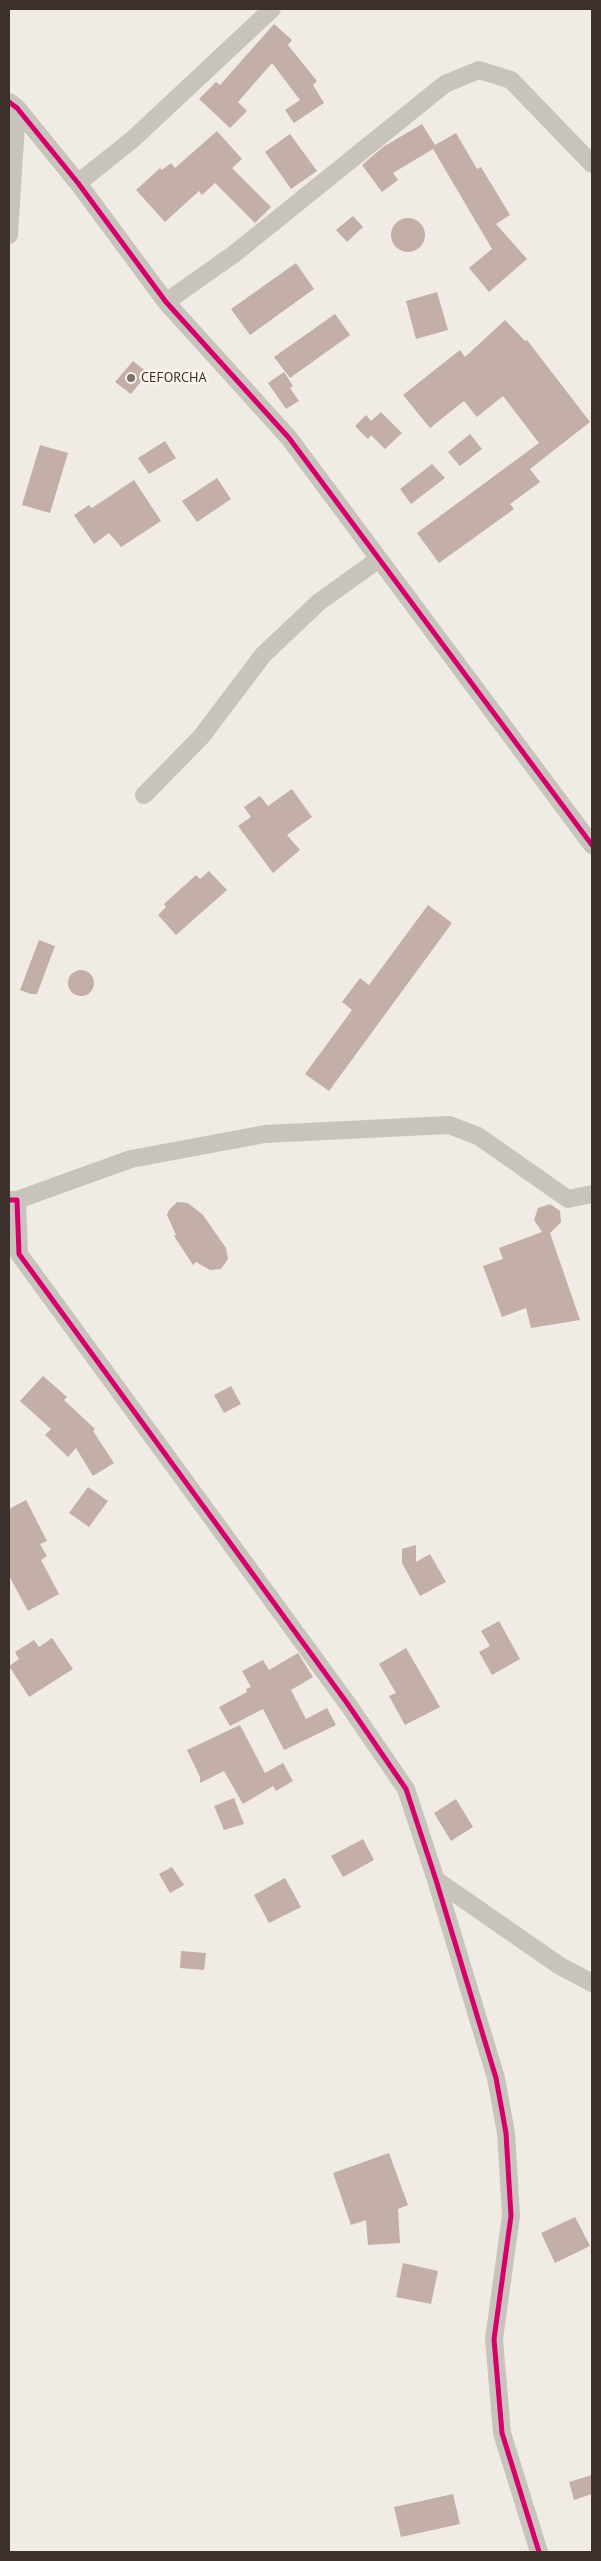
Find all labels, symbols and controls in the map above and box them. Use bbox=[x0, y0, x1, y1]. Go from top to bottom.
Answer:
place label: CEFORCHA bbox=[141, 370, 207, 386]
marker: CEFORCHA bbox=[125, 372, 137, 384]

